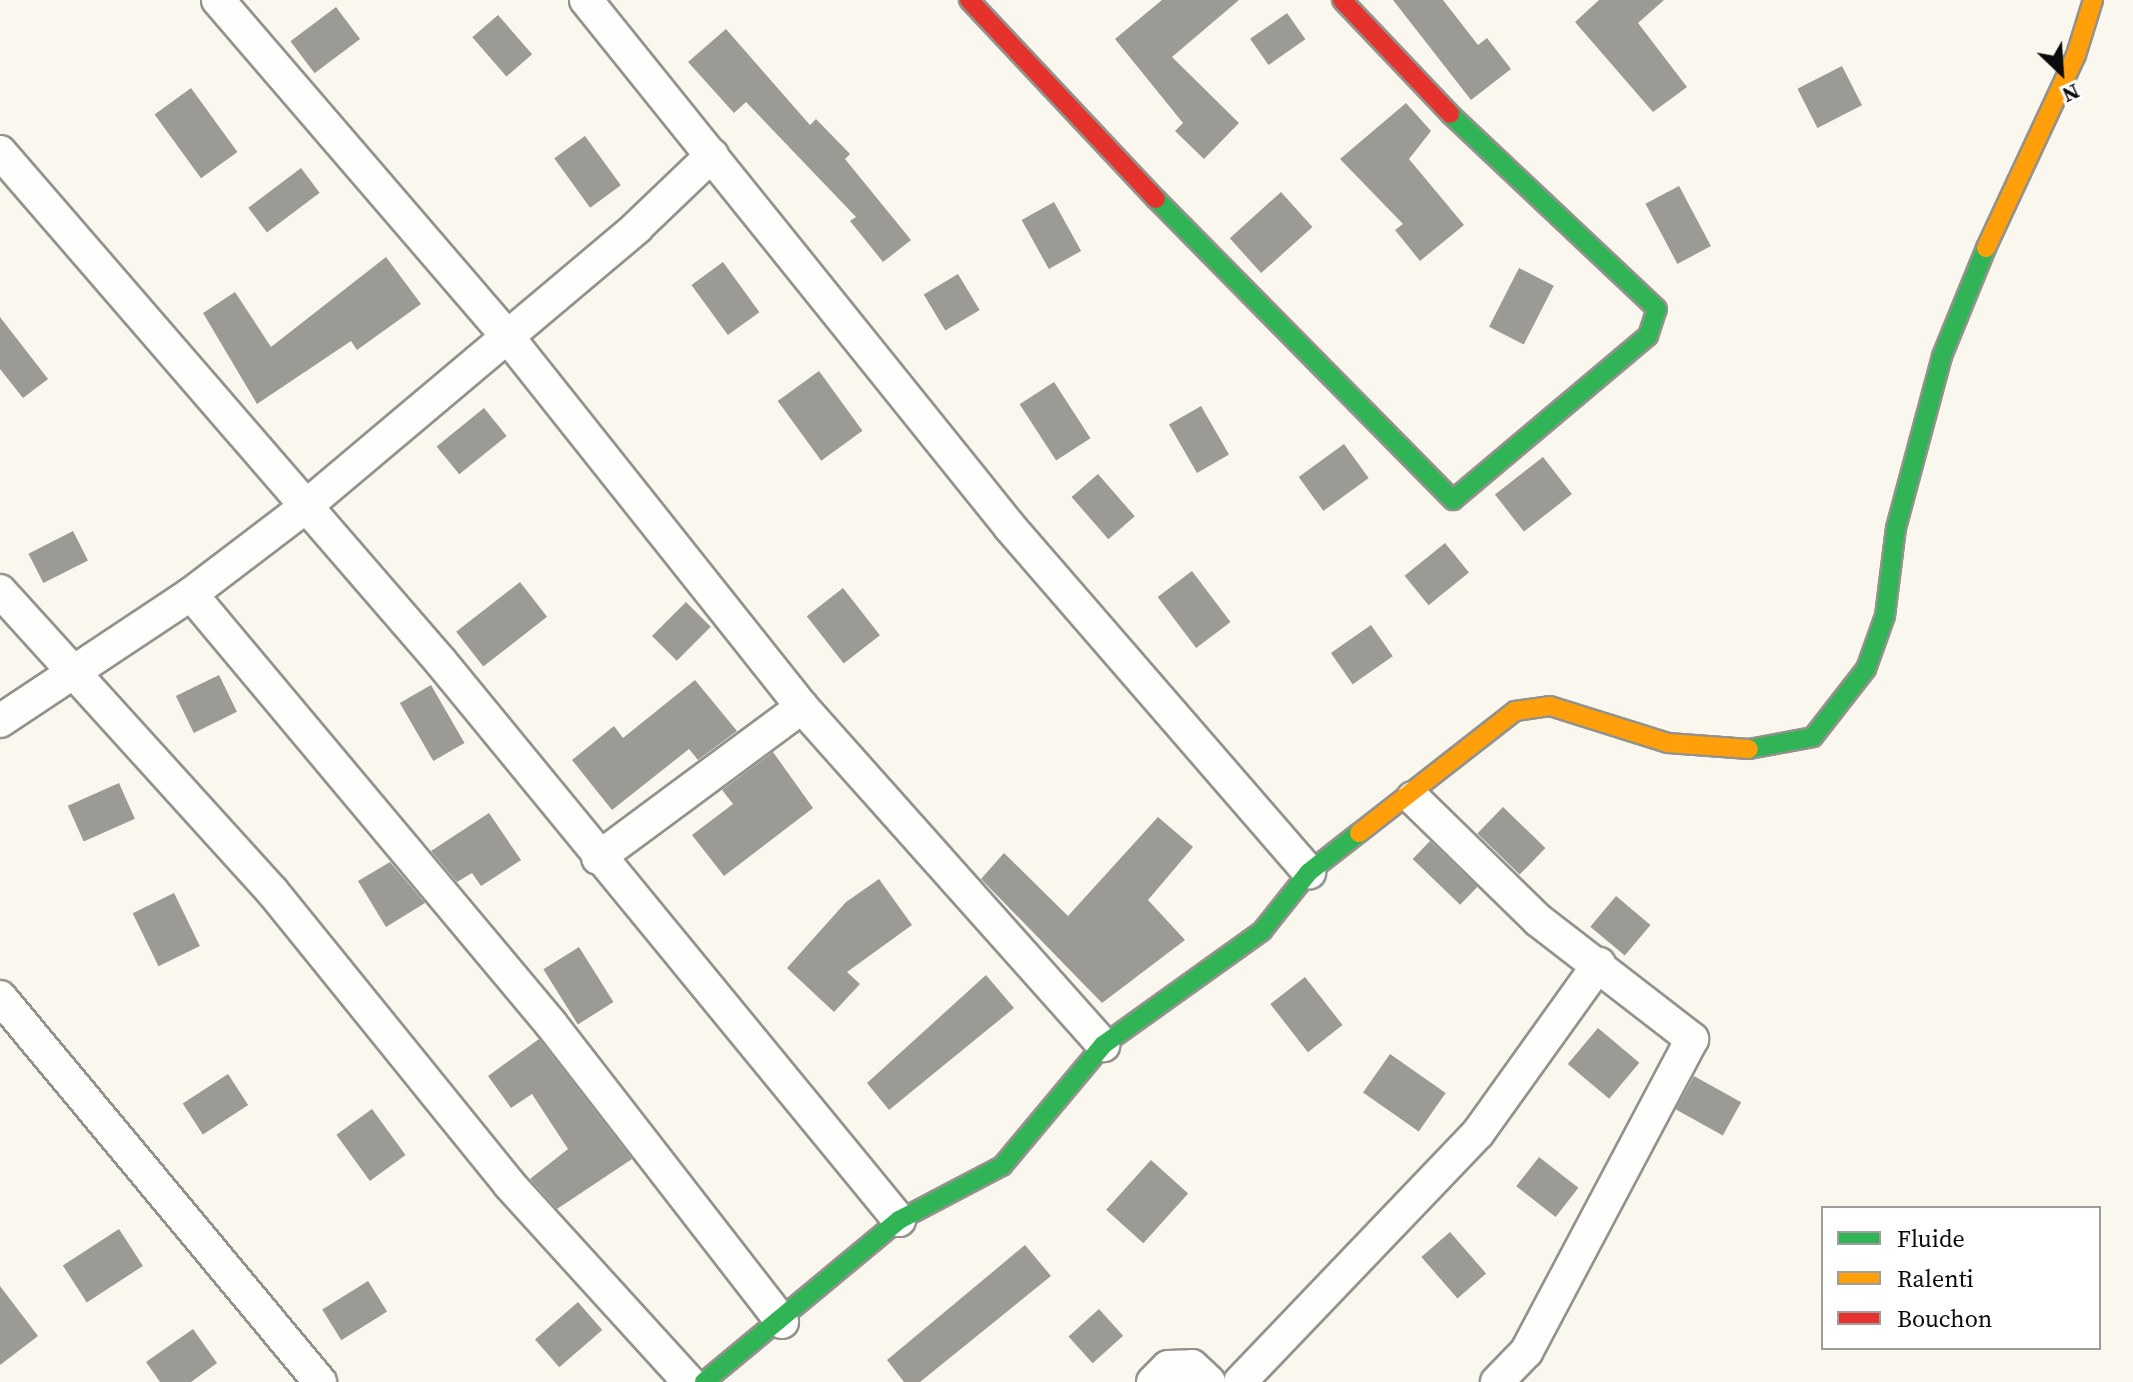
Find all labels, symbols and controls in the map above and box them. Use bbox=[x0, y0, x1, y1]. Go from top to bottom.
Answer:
north arrow bbox=[2021, 32, 2101, 112]
text: N bbox=[2058, 77, 2085, 111]
legend bbox=[1821, 1206, 2101, 1350]
text: Fluide bbox=[1897, 1222, 1965, 1255]
text: Ralenti bbox=[1897, 1262, 1974, 1295]
text: Bouchon bbox=[1897, 1302, 1992, 1335]

